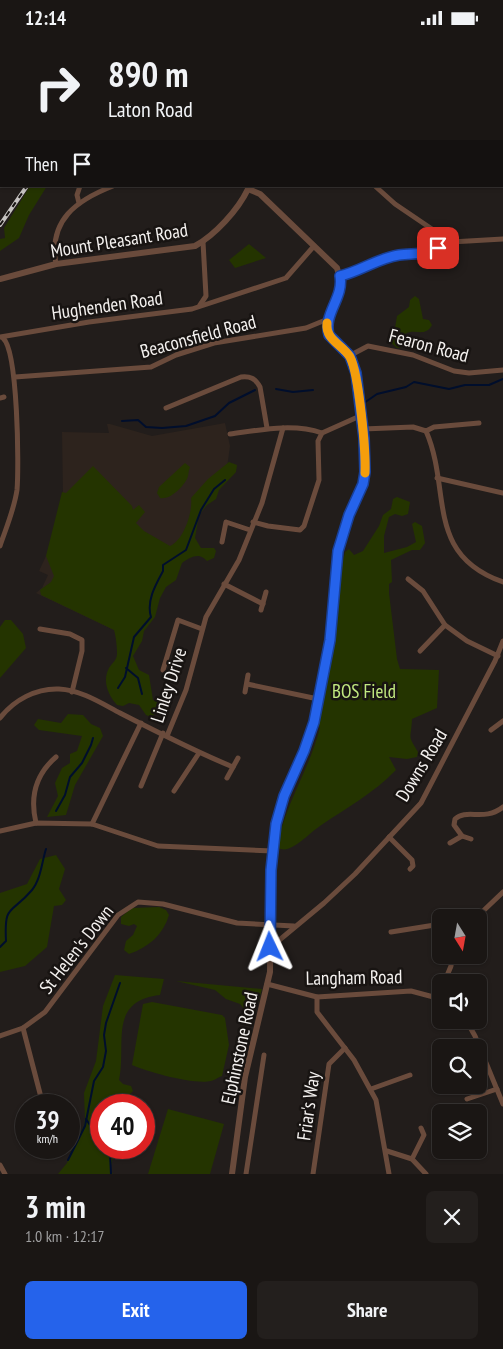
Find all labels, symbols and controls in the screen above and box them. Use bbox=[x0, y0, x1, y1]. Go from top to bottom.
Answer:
text: 12:14 bbox=[25, 6, 66, 30]
text: 890 m bbox=[108, 51, 189, 97]
icon: right bbox=[25, 55, 90, 120]
text: Laton Road bbox=[108, 95, 193, 123]
icon: arrive bbox=[68, 150, 96, 178]
text: Then bbox=[25, 152, 58, 176]
street label: Mount Pleasant Road bbox=[49, 217, 189, 263]
pin bbox=[417, 227, 459, 269]
icon: arrive bbox=[424, 234, 452, 262]
street label: Hughenden Road bbox=[50, 285, 164, 325]
street label: Beaconsfield Road bbox=[137, 309, 259, 363]
street label: Fearon Road bbox=[387, 323, 471, 367]
street label: Linley Drive bbox=[145, 644, 191, 726]
park label: BOS Field bbox=[332, 679, 396, 703]
street label: Downs Road bbox=[390, 724, 452, 806]
street label: St Helen's Down bbox=[34, 900, 118, 998]
north arrow bbox=[432, 909, 488, 964]
map controls bbox=[432, 909, 487, 1159]
position arrow bbox=[243, 920, 295, 972]
street label: Langham Road bbox=[306, 964, 402, 990]
button: sound bbox=[432, 974, 487, 1029]
street label: Elphinstone Road bbox=[215, 990, 263, 1106]
button: search bbox=[432, 1039, 487, 1094]
street label: Friar's Way bbox=[291, 1069, 325, 1142]
speed limit sign: 40 bbox=[90, 1094, 155, 1159]
text: 39 bbox=[36, 1104, 59, 1136]
button: layers bbox=[432, 1104, 487, 1159]
text: km/h bbox=[37, 1131, 58, 1146]
text: 3 min bbox=[25, 1187, 86, 1226]
button: close bbox=[426, 1191, 478, 1243]
text: 1.0 km · 12:17 bbox=[25, 1226, 105, 1246]
button: Exit bbox=[25, 1281, 247, 1339]
button: Share bbox=[257, 1281, 478, 1339]

